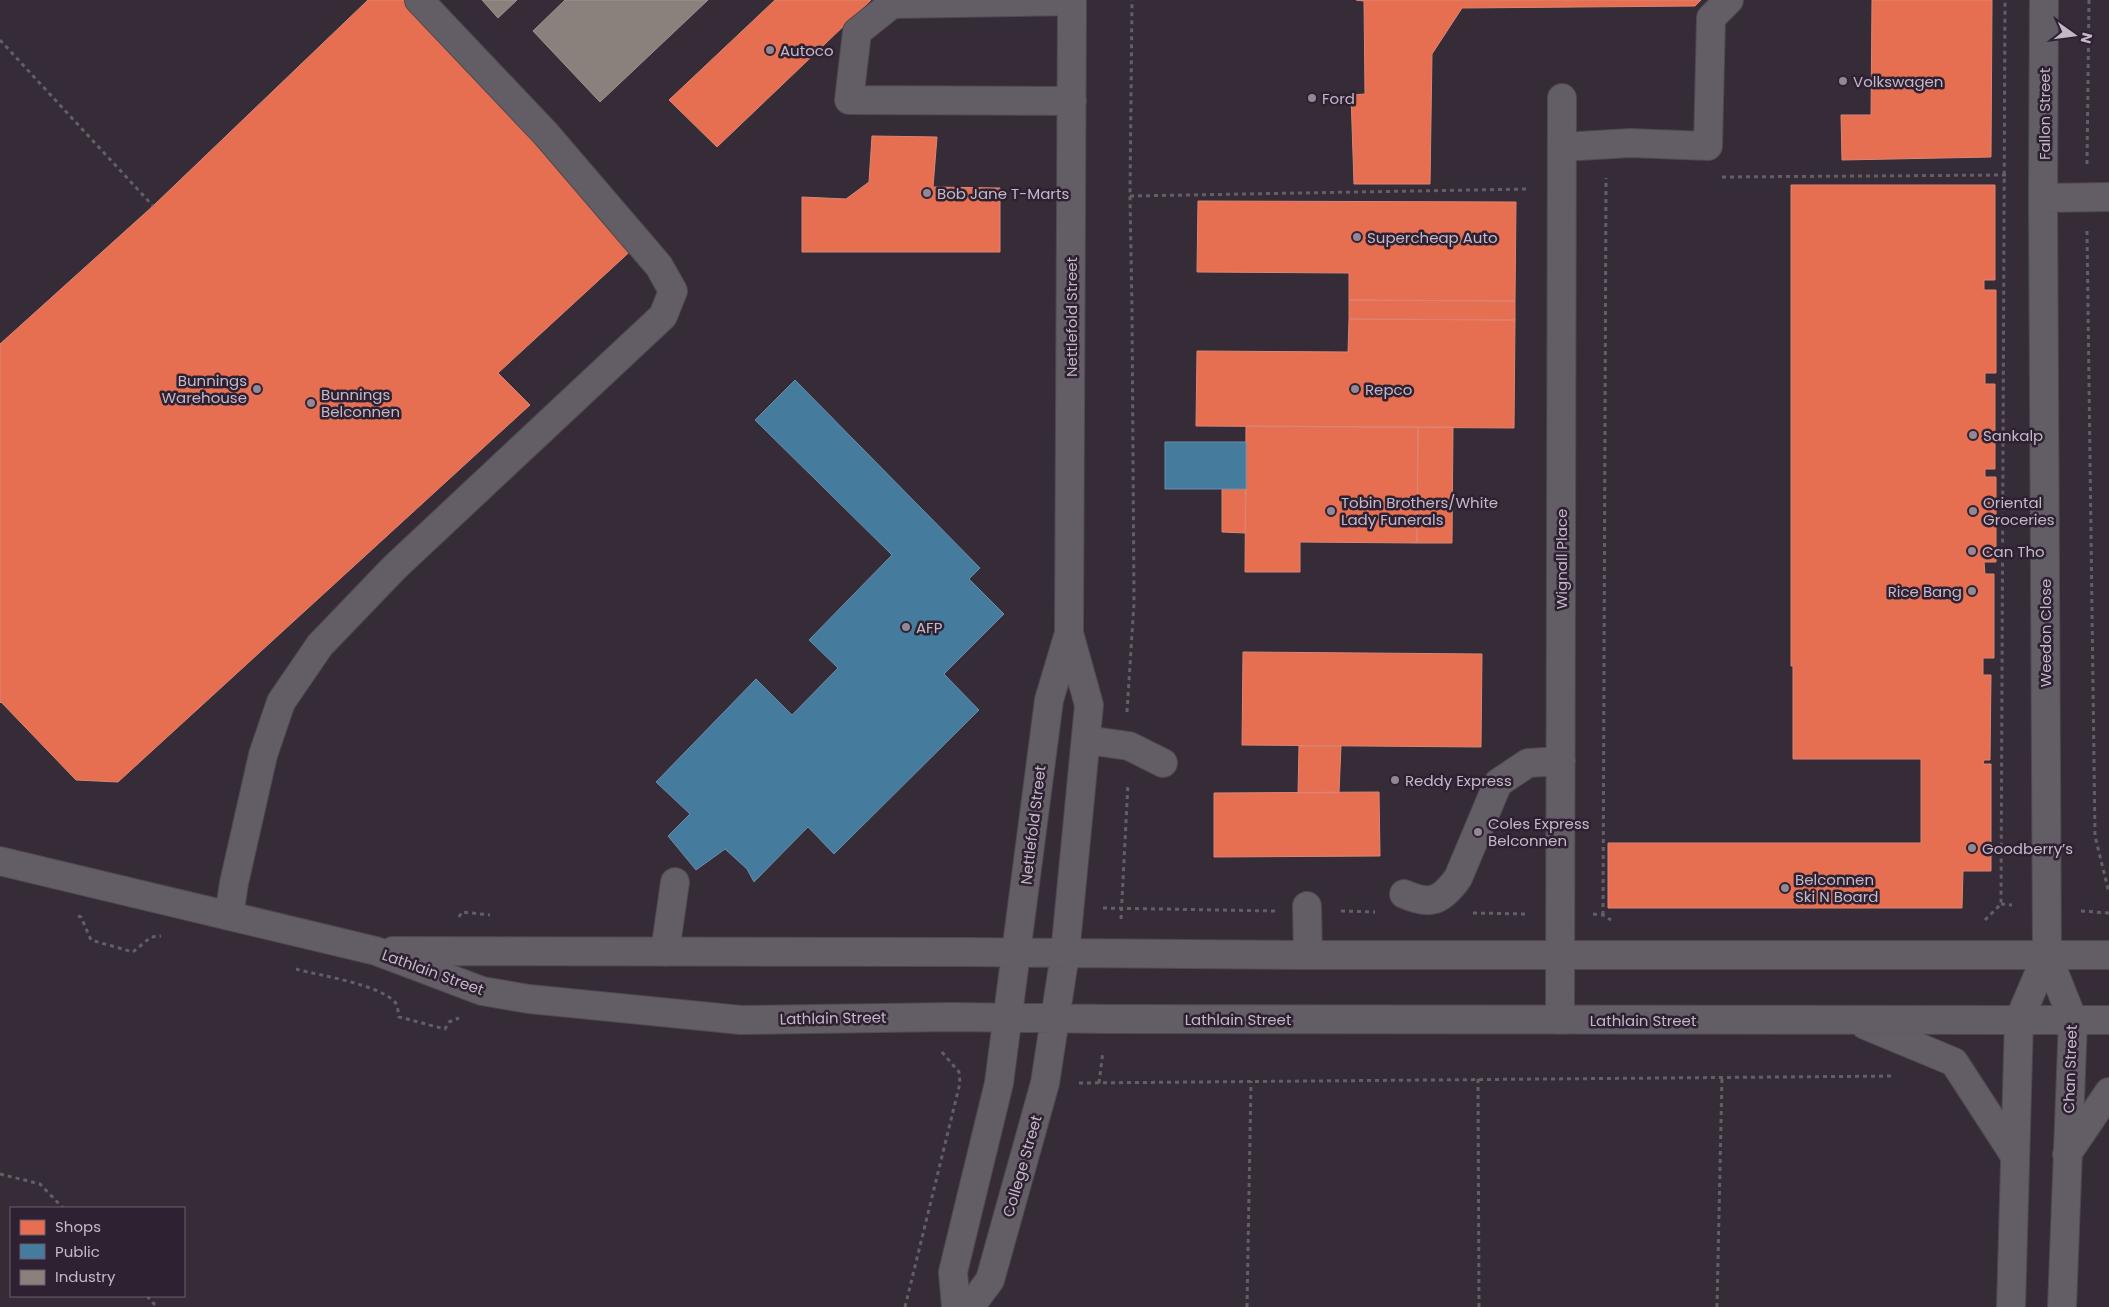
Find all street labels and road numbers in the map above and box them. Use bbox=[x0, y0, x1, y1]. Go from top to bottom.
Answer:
street label: Fallon Street bbox=[2034, 68, 2055, 160]
street label: Nettlefold Street bbox=[1061, 257, 1082, 377]
street label: Wignall Place bbox=[1551, 509, 1572, 609]
street label: Weedon Close bbox=[2035, 579, 2056, 687]
street label: Nettlefold Street bbox=[1015, 764, 1051, 886]
street label: Lathlain Street bbox=[379, 944, 487, 1000]
street label: Lathlain Street bbox=[779, 1007, 887, 1029]
street label: Lathlain Street bbox=[1185, 1009, 1291, 1030]
street label: Lathlain Street bbox=[1590, 1010, 1696, 1031]
street label: Chan Street bbox=[2058, 1024, 2082, 1114]
street label: College Street bbox=[997, 1113, 1047, 1219]

